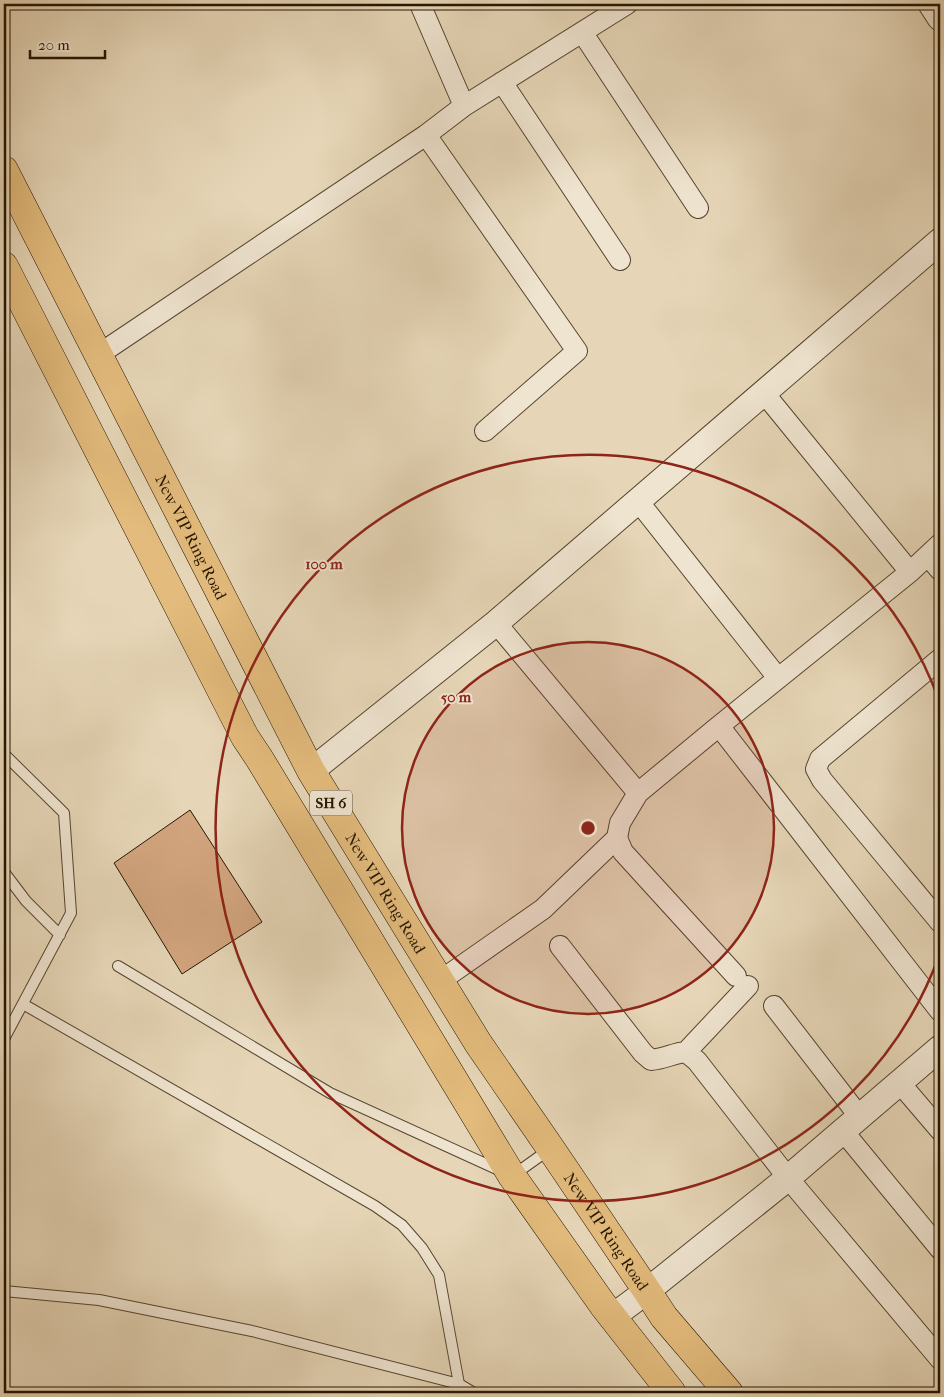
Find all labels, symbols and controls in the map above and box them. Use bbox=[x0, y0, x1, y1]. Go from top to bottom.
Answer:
scale bar bbox=[30, 28, 105, 60]
text: 20 m bbox=[38, 36, 70, 54]
street label: New VIP Ring Road bbox=[152, 471, 231, 603]
text: 100 m bbox=[305, 555, 343, 573]
text: 50 m bbox=[441, 688, 472, 706]
road number: SH 6 bbox=[310, 790, 352, 816]
centre of rings bbox=[579, 819, 597, 837]
street label: New VIP Ring Road bbox=[342, 829, 430, 957]
street label: New VIP Ring Road bbox=[560, 1169, 653, 1294]

